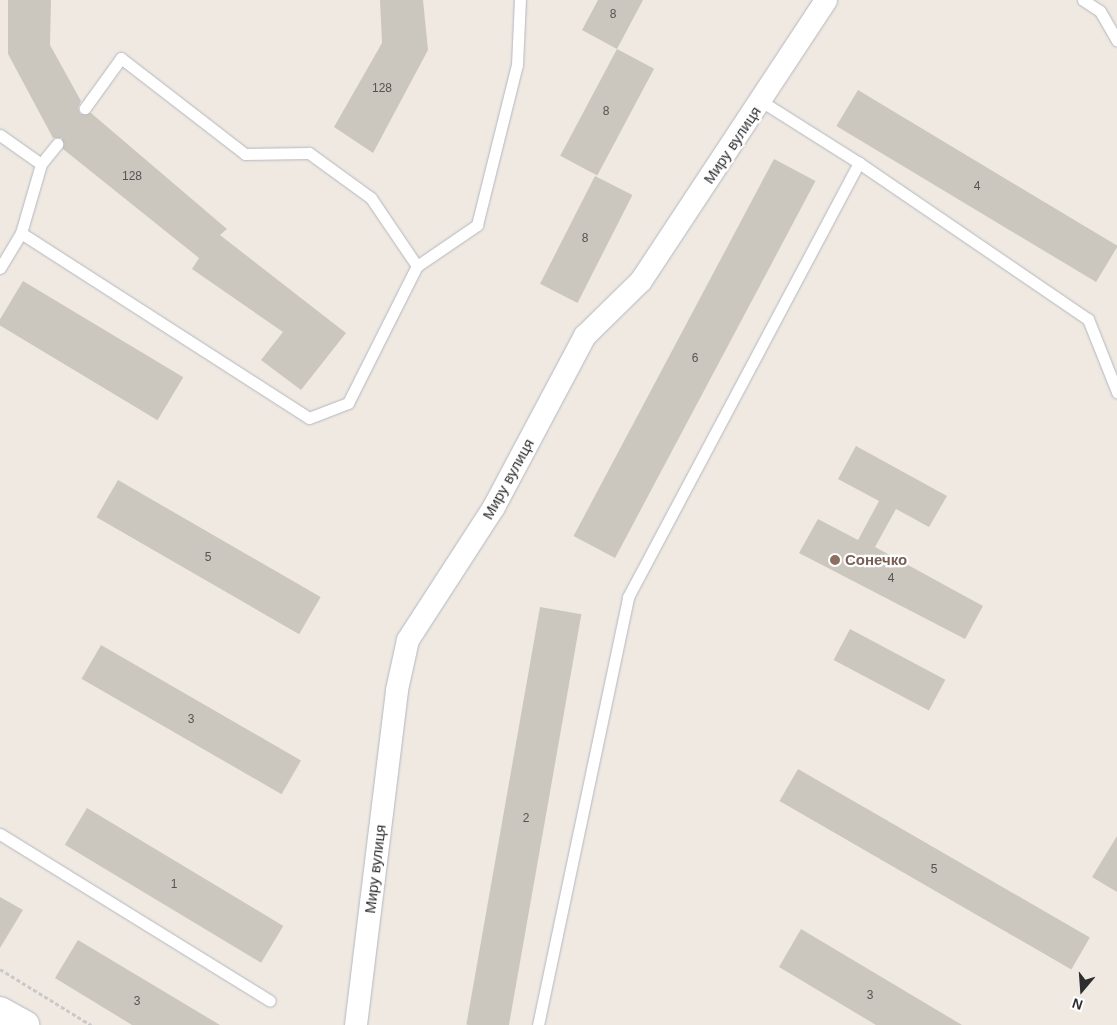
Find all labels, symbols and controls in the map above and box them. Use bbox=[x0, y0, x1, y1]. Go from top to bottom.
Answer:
house number: 8 bbox=[610, 8, 616, 22]
house number: 128 bbox=[372, 82, 392, 96]
street label: Миру вулиця bbox=[700, 103, 764, 187]
house number: 8 bbox=[603, 105, 609, 119]
house number: 128 bbox=[122, 170, 142, 184]
house number: 4 bbox=[974, 180, 980, 194]
house number: 8 bbox=[582, 232, 588, 246]
house number: 6 bbox=[692, 352, 698, 366]
street label: Миру вулиця bbox=[478, 436, 538, 522]
house number: 5 bbox=[205, 551, 211, 565]
place label: Сонечко bbox=[845, 551, 907, 569]
marker: Сонечко bbox=[829, 554, 841, 566]
house number: 4 bbox=[888, 572, 894, 586]
house number: 3 bbox=[188, 713, 194, 727]
house number: 2 bbox=[523, 812, 529, 826]
street label: Миру вулиця bbox=[361, 824, 389, 914]
house number: 5 bbox=[931, 863, 937, 877]
house number: 1 bbox=[171, 878, 177, 892]
north arrow bbox=[1057, 965, 1107, 1015]
house number: 3 bbox=[867, 989, 873, 1003]
house number: 3 bbox=[134, 995, 140, 1009]
text: N bbox=[1070, 995, 1085, 1013]

